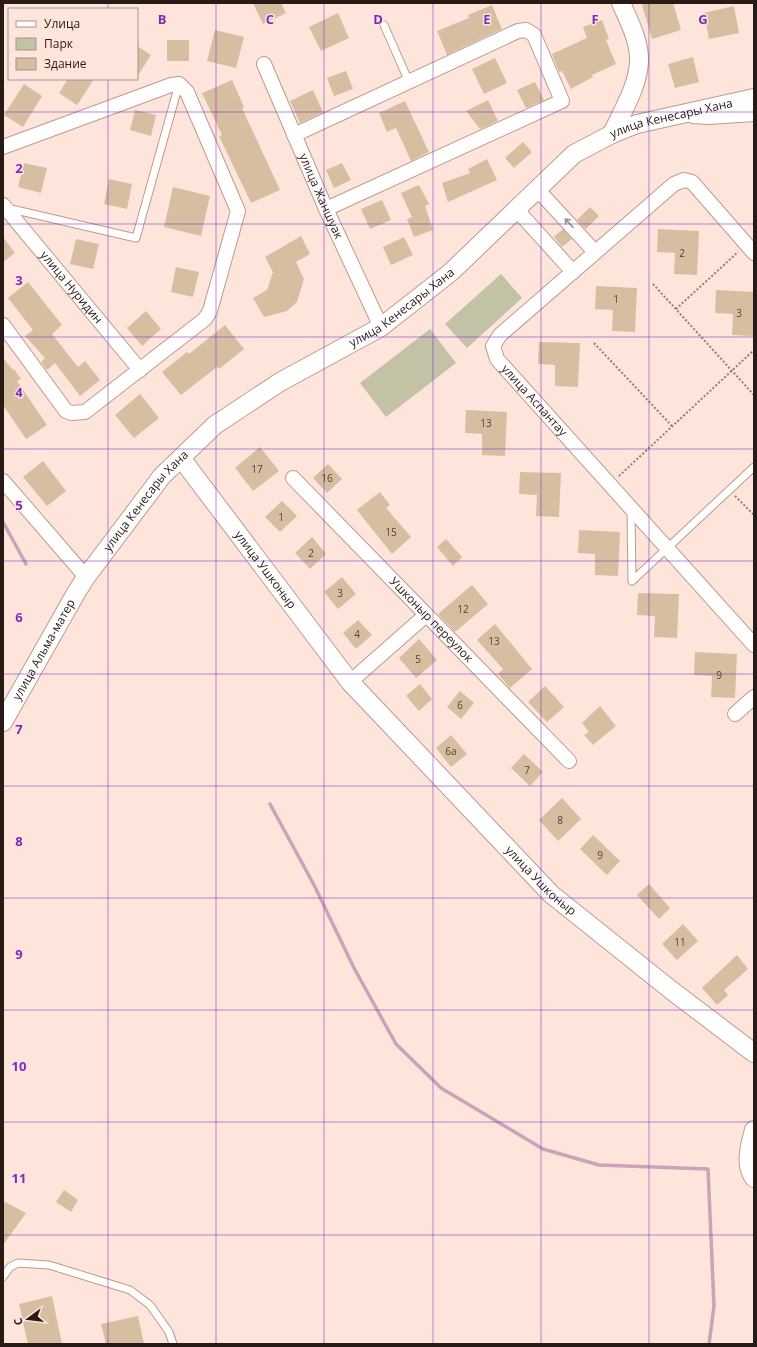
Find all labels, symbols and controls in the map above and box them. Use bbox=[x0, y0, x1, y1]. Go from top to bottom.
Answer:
legend bbox=[8, 8, 138, 80]
text: B bbox=[158, 10, 167, 28]
text: C bbox=[266, 10, 274, 28]
text: D bbox=[373, 10, 383, 28]
text: E bbox=[483, 10, 491, 28]
text: F bbox=[591, 10, 599, 28]
text: G bbox=[698, 10, 708, 28]
text: Улица bbox=[44, 15, 80, 32]
text: Парк bbox=[44, 35, 74, 52]
text: Здание bbox=[44, 55, 87, 72]
street label: улица Кенесары Хана bbox=[607, 94, 734, 142]
street label: улица Жаншуак bbox=[295, 151, 348, 242]
text: 2 bbox=[15, 159, 23, 177]
one-way arrow bbox=[564, 218, 574, 228]
house number: 2 bbox=[679, 246, 685, 260]
street label: улица Нуридин bbox=[37, 247, 107, 327]
street label: улица Кенесары Хана bbox=[346, 264, 458, 351]
text: 3 bbox=[15, 271, 23, 289]
house number: 1 bbox=[613, 292, 619, 306]
house number: 3 bbox=[736, 306, 742, 320]
street label: улица Аспантау bbox=[498, 360, 572, 440]
text: 4 bbox=[15, 383, 23, 401]
house number: 13 bbox=[480, 416, 492, 430]
street label: улица Кенесары Хана bbox=[99, 446, 192, 555]
house number: 17 bbox=[251, 462, 263, 476]
house number: 16 bbox=[321, 471, 333, 485]
text: 5 bbox=[15, 496, 23, 514]
house number: 1 bbox=[278, 510, 284, 524]
house number: 15 bbox=[385, 525, 397, 539]
street label: улица Ушконыр bbox=[231, 527, 301, 612]
house number: 2 bbox=[308, 546, 314, 560]
street label: Ушконыр переулок bbox=[386, 573, 478, 667]
house number: 3 bbox=[337, 586, 343, 600]
street label: улица Альма-матер bbox=[8, 596, 79, 703]
house number: 12 bbox=[457, 602, 469, 616]
text: 6 bbox=[15, 608, 23, 626]
house number: 4 bbox=[354, 627, 360, 641]
house number: 13 bbox=[488, 634, 500, 648]
house number: 5 bbox=[415, 652, 421, 666]
house number: 9 bbox=[716, 668, 722, 682]
house number: 6 bbox=[457, 698, 463, 712]
text: 7 bbox=[15, 720, 23, 738]
house number: 6а bbox=[445, 744, 457, 758]
house number: 7 bbox=[524, 763, 530, 777]
house number: 8 bbox=[557, 813, 563, 827]
text: 8 bbox=[15, 832, 23, 850]
street label: улица Ушконыр bbox=[502, 842, 580, 919]
house number: 9 bbox=[597, 848, 603, 862]
house number: 11 bbox=[674, 935, 686, 949]
text: 9 bbox=[15, 945, 23, 963]
text: 10 bbox=[12, 1057, 26, 1075]
text: 11 bbox=[12, 1169, 26, 1187]
north arrow bbox=[8, 1299, 48, 1339]
text: С bbox=[10, 1316, 26, 1327]

